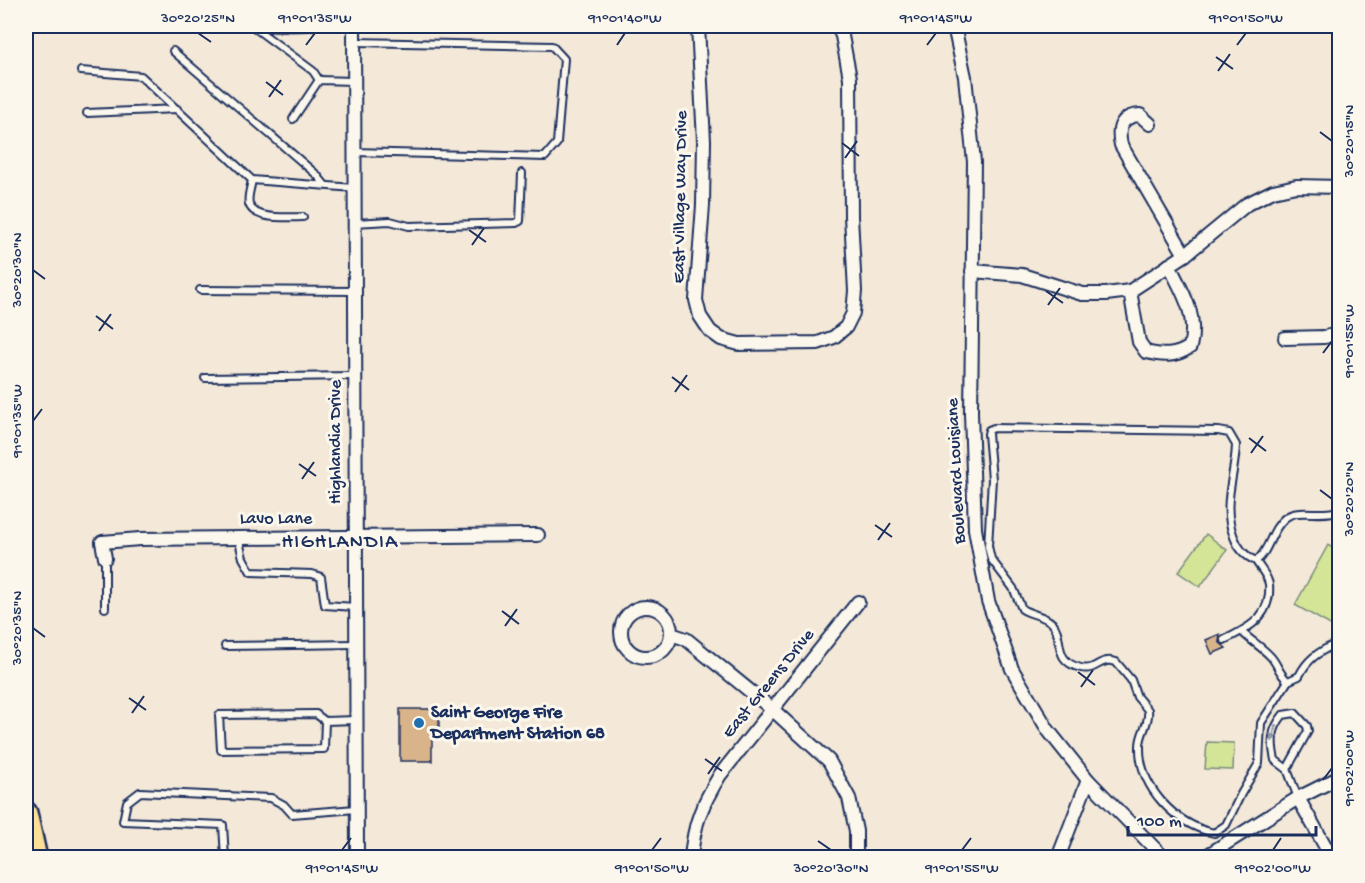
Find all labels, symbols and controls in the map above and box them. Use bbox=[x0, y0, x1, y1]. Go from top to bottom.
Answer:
text: 30°20'25"N bbox=[160, 10, 235, 28]
text: 91°01'35"W bbox=[277, 10, 352, 28]
text: 91°01'40"W bbox=[587, 10, 662, 28]
text: 91°01'45"W bbox=[899, 10, 973, 28]
text: 91°01'50"W bbox=[1208, 10, 1283, 28]
text: 30°20'15"N bbox=[1341, 104, 1359, 178]
street label: East Village Way Drive bbox=[669, 110, 693, 284]
text: 30°20'30"N bbox=[9, 232, 27, 309]
text: 91°01'55"W bbox=[1341, 304, 1359, 379]
street label: Highlandia Drive bbox=[326, 379, 347, 504]
text: 91°01'35"W bbox=[9, 384, 27, 459]
street label: Boulevard Louisiane bbox=[943, 397, 971, 545]
text: 30°20'20"N bbox=[1341, 461, 1359, 537]
street label: Lavo Lane bbox=[240, 509, 313, 530]
district label: HIGHLANDIA bbox=[281, 532, 399, 555]
text: 30°20'35"N bbox=[9, 591, 27, 666]
street label: East Greens Drive bbox=[719, 625, 820, 743]
place label: Saint George Fire Department Station 68 bbox=[429, 703, 605, 745]
marker: Saint George Fire Department Station 68 bbox=[412, 716, 426, 730]
one-way arrow bbox=[1268, 724, 1278, 742]
text: 91°02'00"W bbox=[1341, 730, 1359, 807]
scale bar bbox=[1128, 799, 1316, 837]
text: 100 m bbox=[1136, 812, 1182, 833]
text: 91°01'45"W bbox=[305, 860, 379, 878]
text: 91°01'50"W bbox=[614, 860, 689, 878]
text: 30°20'30"N bbox=[792, 860, 869, 878]
text: 91°01'55"W bbox=[924, 860, 999, 878]
text: 91°02'00"W bbox=[1234, 860, 1311, 878]

